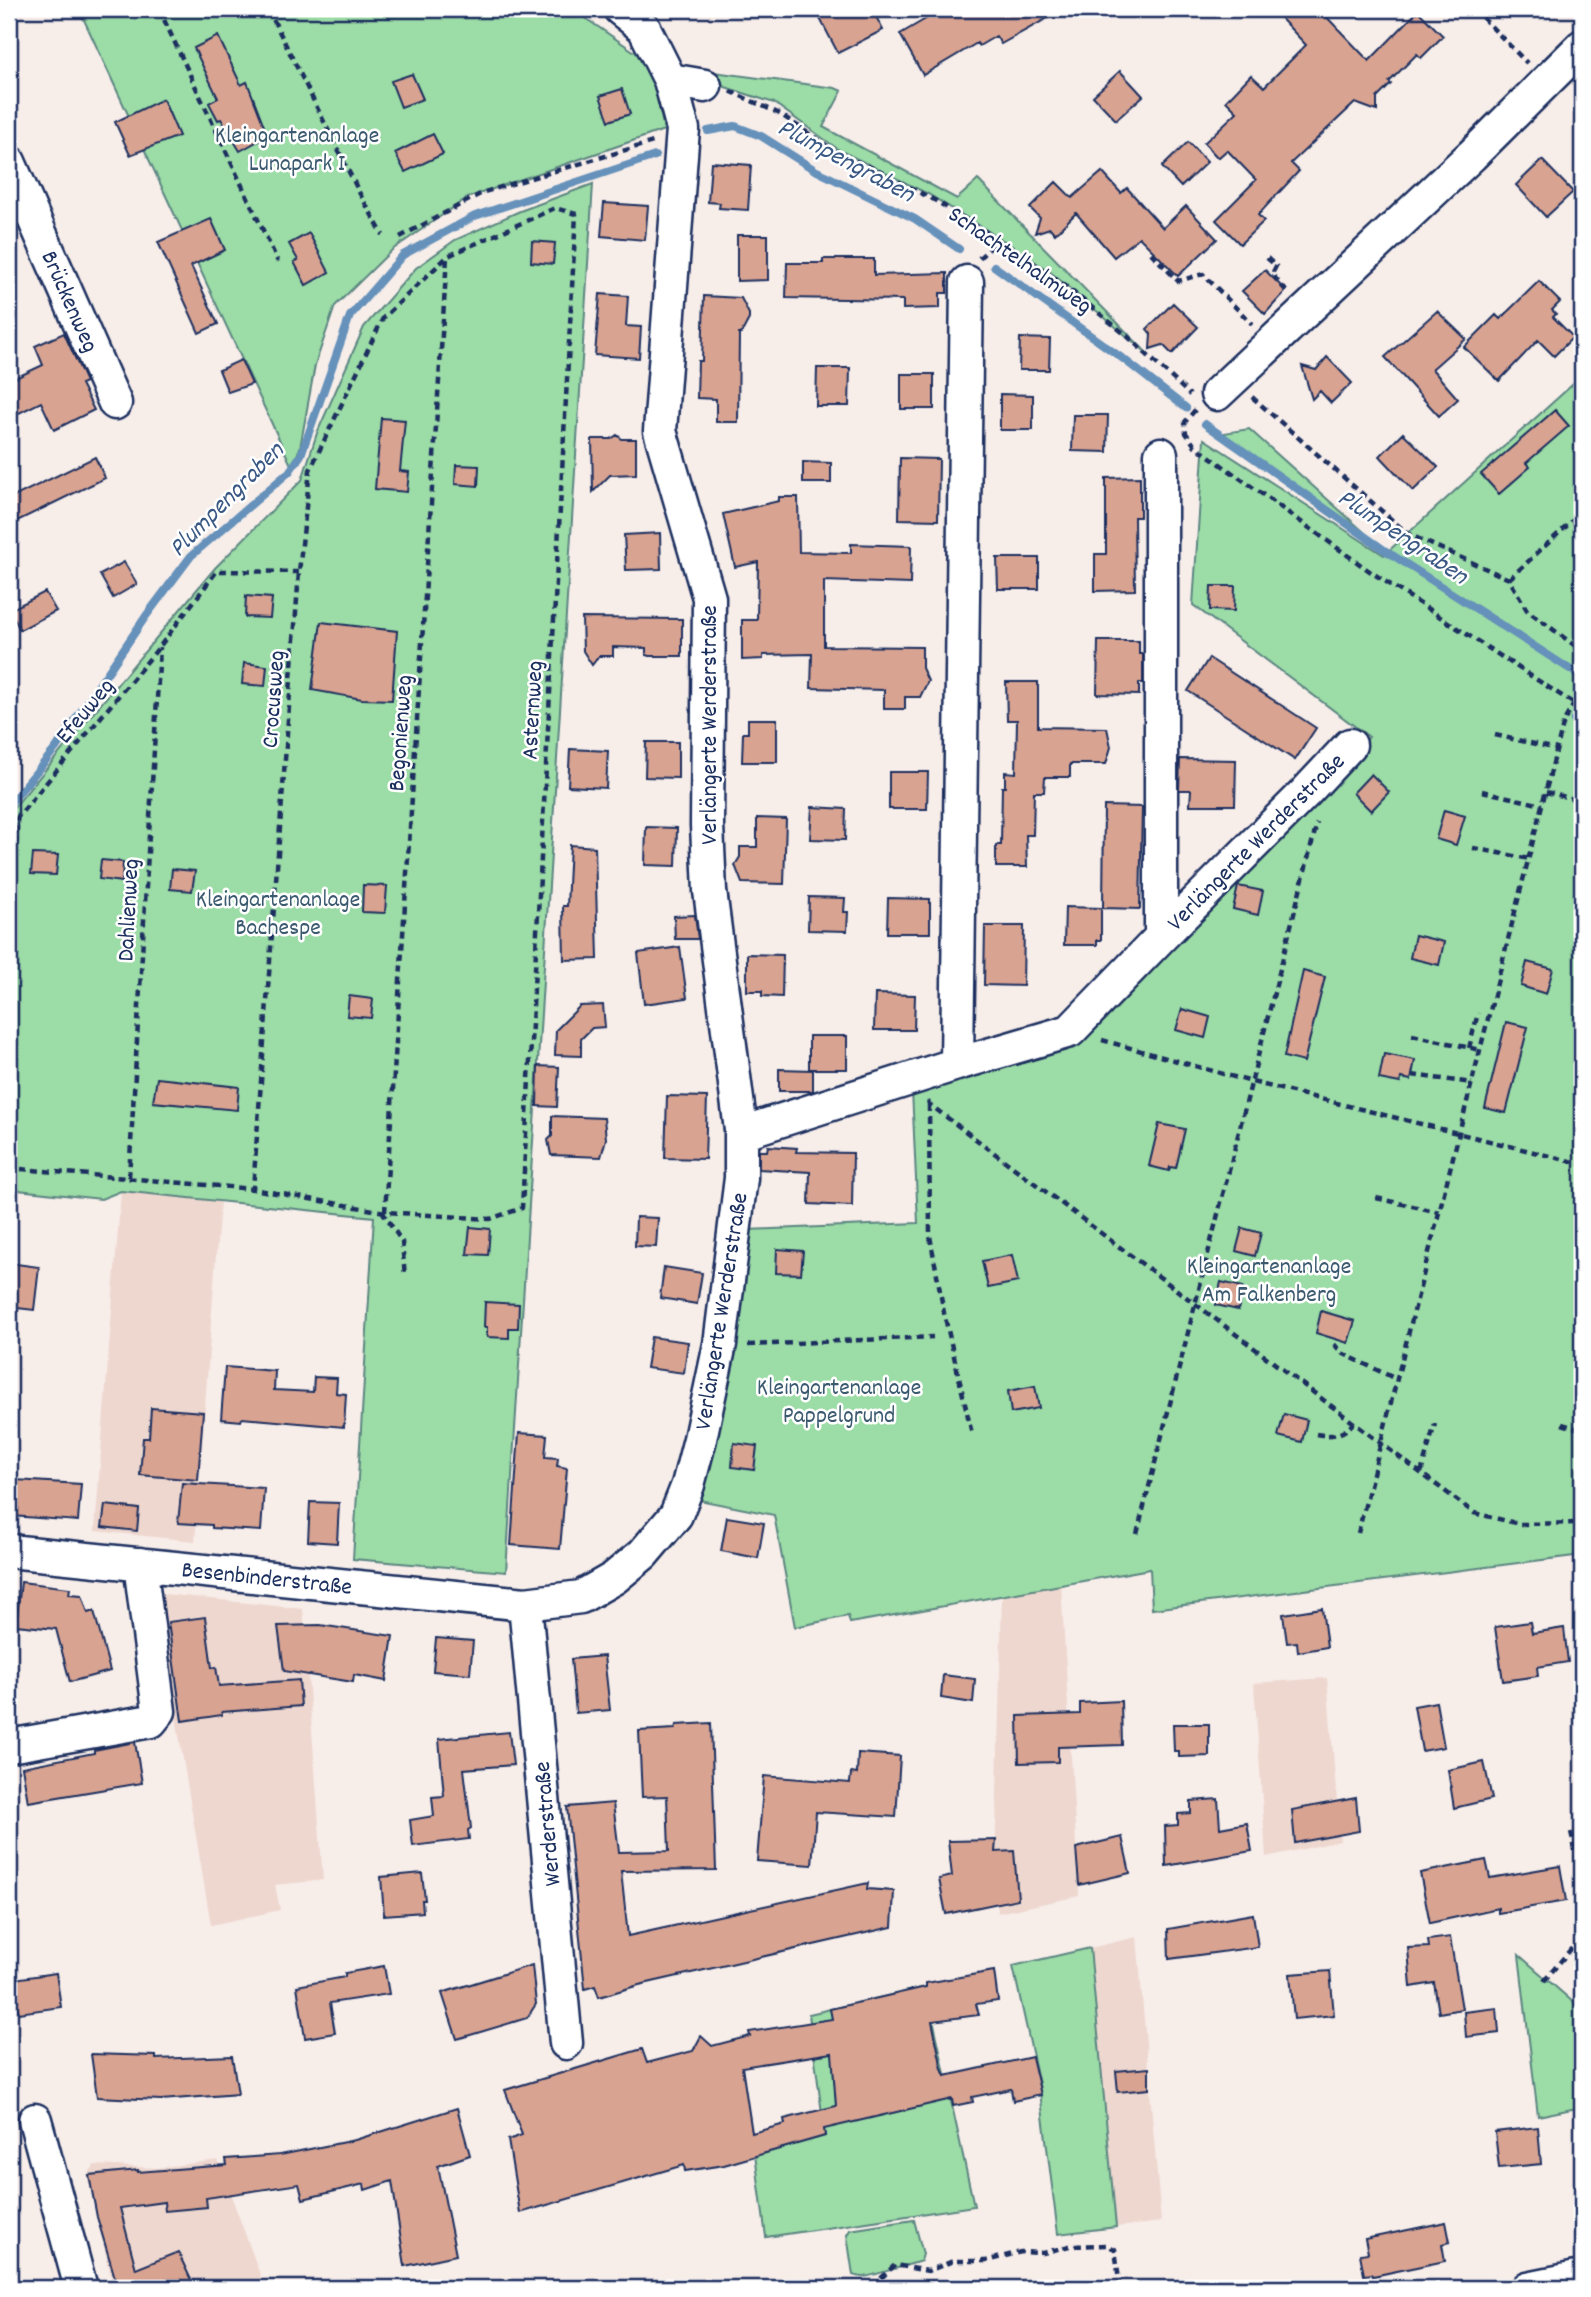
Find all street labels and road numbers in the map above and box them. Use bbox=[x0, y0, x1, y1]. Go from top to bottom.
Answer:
street label: Schachtelhalmweg bbox=[940, 199, 1098, 324]
street label: Brückenweg bbox=[31, 246, 106, 359]
street label: Verlängerte Werderstraße bbox=[694, 605, 728, 845]
street label: Crocusweg bbox=[255, 649, 295, 749]
street label: Asternweg bbox=[514, 660, 554, 761]
street label: Efeuweg bbox=[49, 672, 124, 752]
street label: Begonienweg bbox=[381, 674, 423, 793]
street label: Verlängerte Werderstraße bbox=[1160, 746, 1354, 940]
street label: Dahlienweg bbox=[110, 858, 150, 962]
street label: Verlängerte Werderstraße bbox=[687, 1190, 759, 1433]
street label: Besenbinderstraße bbox=[180, 1554, 354, 1606]
street label: Werderstraße bbox=[527, 1760, 571, 1888]

